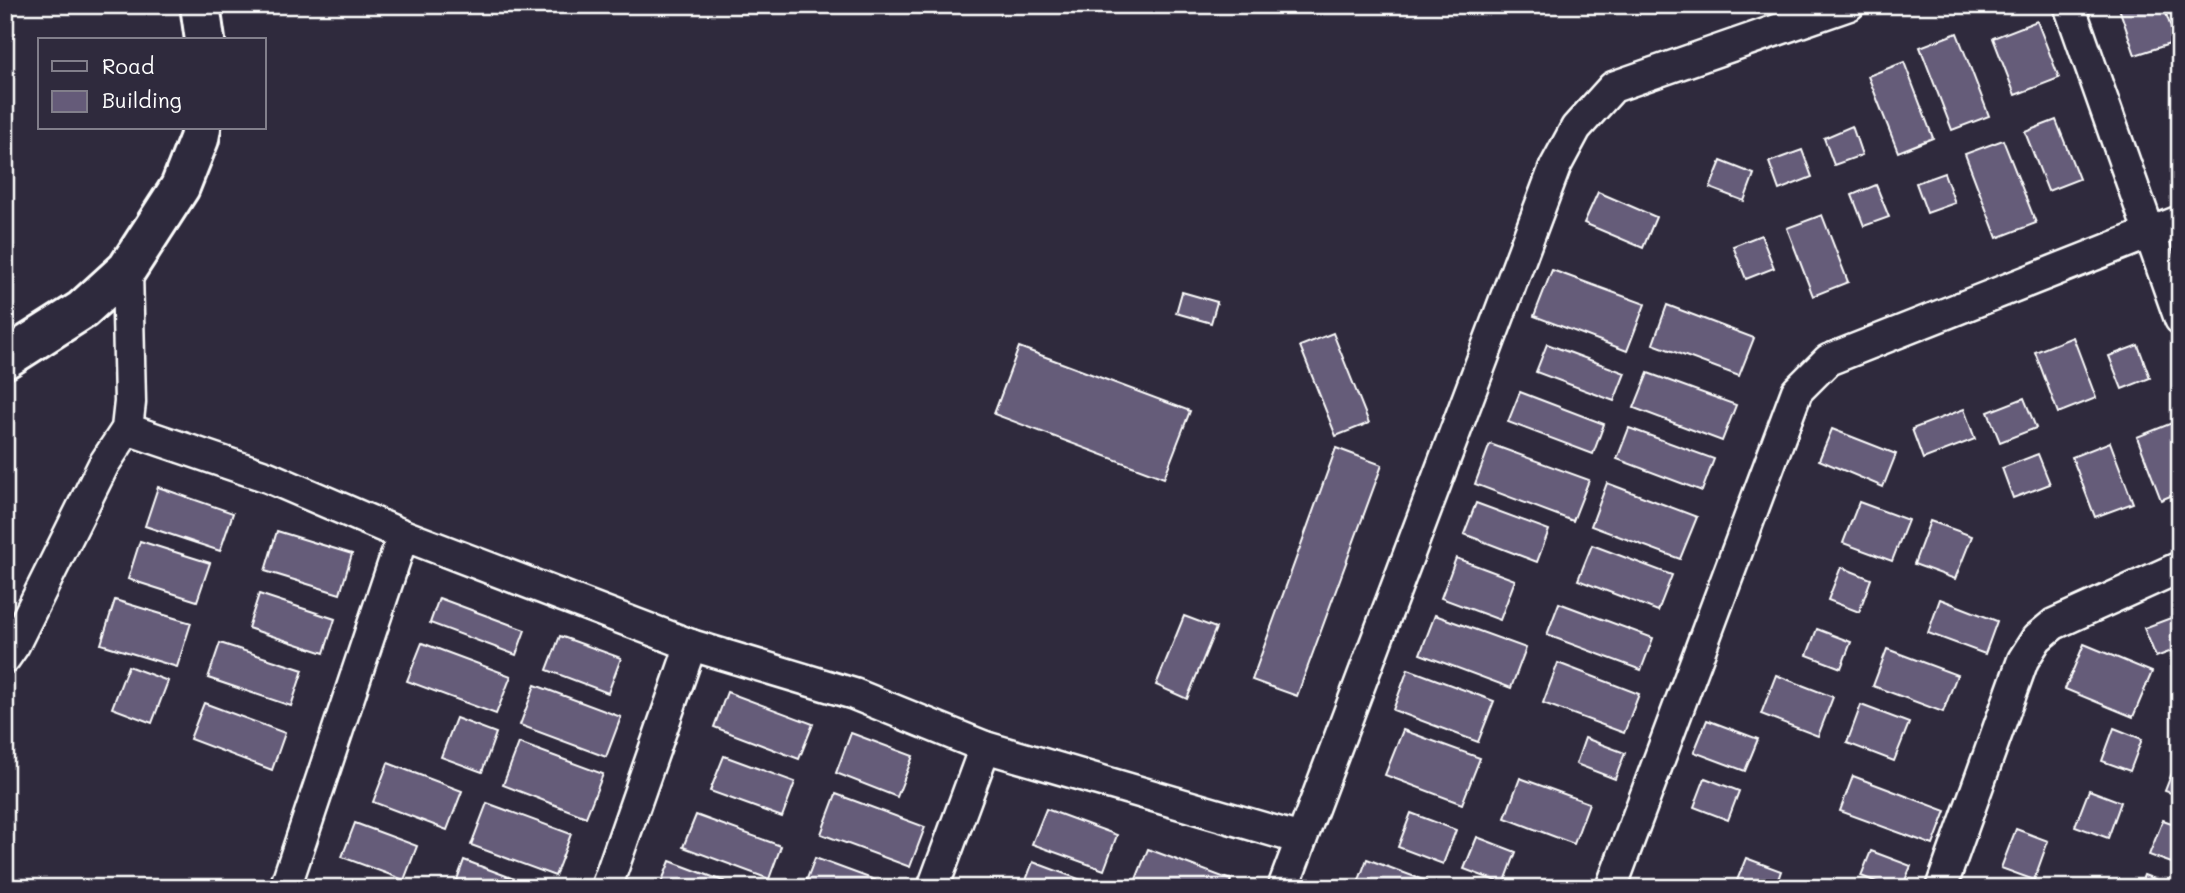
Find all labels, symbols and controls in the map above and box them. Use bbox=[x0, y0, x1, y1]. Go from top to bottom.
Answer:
legend bbox=[38, 38, 266, 130]
text: Road bbox=[102, 52, 154, 79]
text: Building bbox=[102, 86, 182, 113]

